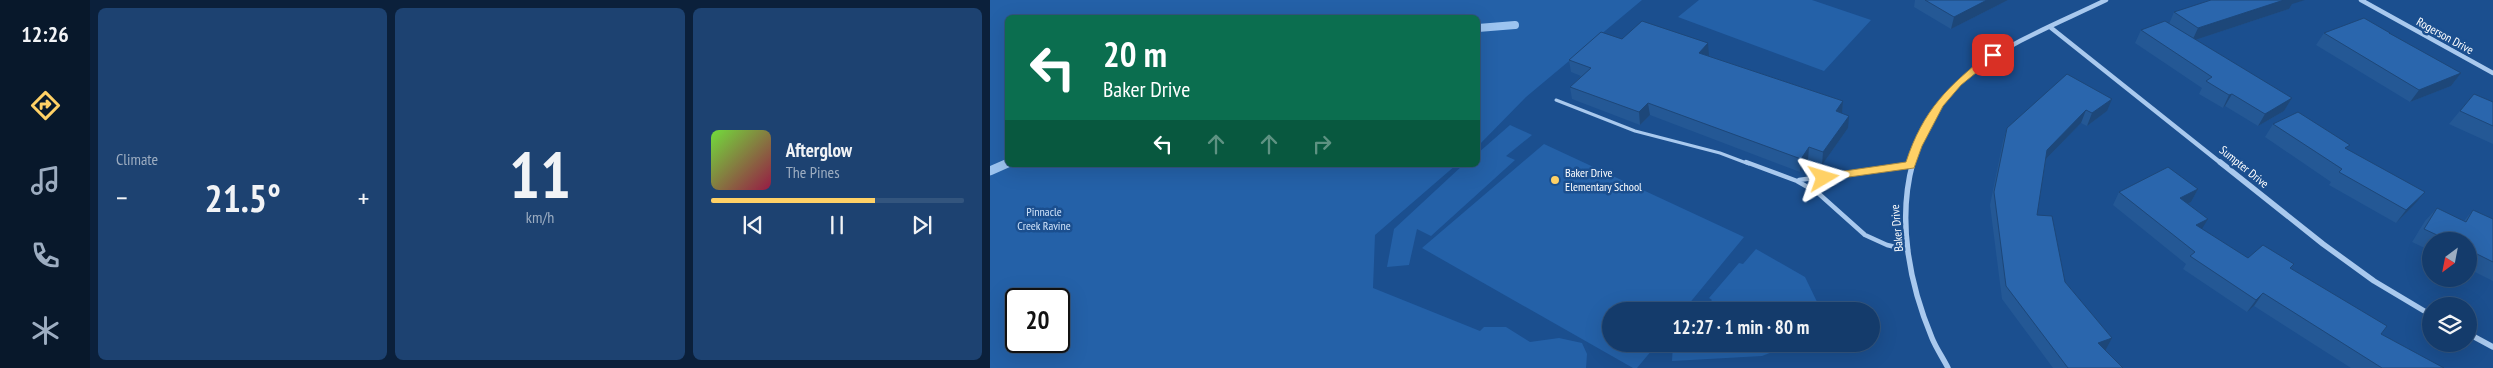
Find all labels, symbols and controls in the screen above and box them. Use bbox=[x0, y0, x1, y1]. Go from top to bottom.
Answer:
street label: Rogerson Drive bbox=[2414, 14, 2476, 57]
text: 12:26 bbox=[21, 20, 69, 48]
text: 20 m bbox=[1103, 31, 1167, 77]
pin bbox=[1972, 34, 2014, 76]
icon: left bbox=[1020, 35, 1085, 100]
icon: arrive bbox=[1979, 41, 2007, 69]
text: Baker Drive bbox=[1103, 75, 1190, 103]
icon: directions bbox=[28, 88, 63, 123]
icon: left bbox=[1149, 130, 1177, 158]
icon: ahead bbox=[1202, 130, 1230, 158]
icon: ahead bbox=[1255, 130, 1283, 158]
icon: right bbox=[1308, 130, 1336, 158]
text: 11 bbox=[509, 132, 571, 216]
text: Afterglow bbox=[786, 138, 852, 162]
street label: Sumpter Drive bbox=[2217, 142, 2272, 191]
text: Climate bbox=[116, 149, 158, 169]
position arrow bbox=[1797, 151, 1849, 203]
text: The Pines bbox=[786, 162, 840, 182]
icon: music bbox=[28, 163, 63, 198]
place label: Baker Drive Elementary School bbox=[1565, 165, 1642, 194]
text: 21.5° bbox=[204, 173, 281, 222]
marker: Baker Drive Elementary School bbox=[1549, 174, 1561, 186]
text: − bbox=[116, 179, 128, 216]
text: + bbox=[358, 179, 369, 216]
park label: Pinnacle Creek Ravine bbox=[1017, 204, 1071, 233]
street label: Baker Drive bbox=[1887, 204, 1906, 252]
text: km/h bbox=[526, 207, 554, 227]
icon: previous bbox=[739, 211, 767, 239]
icon: pause bbox=[823, 211, 851, 239]
icon: next bbox=[908, 211, 936, 239]
north arrow bbox=[2422, 232, 2478, 288]
map controls bbox=[2422, 232, 2477, 352]
icon: phone bbox=[28, 238, 63, 273]
speed limit sign: 20 bbox=[1005, 288, 1070, 353]
button: layers bbox=[2422, 297, 2477, 352]
icon: climate bbox=[28, 313, 63, 348]
text: 12:27 · 1 min · 80 m bbox=[1673, 315, 1809, 339]

